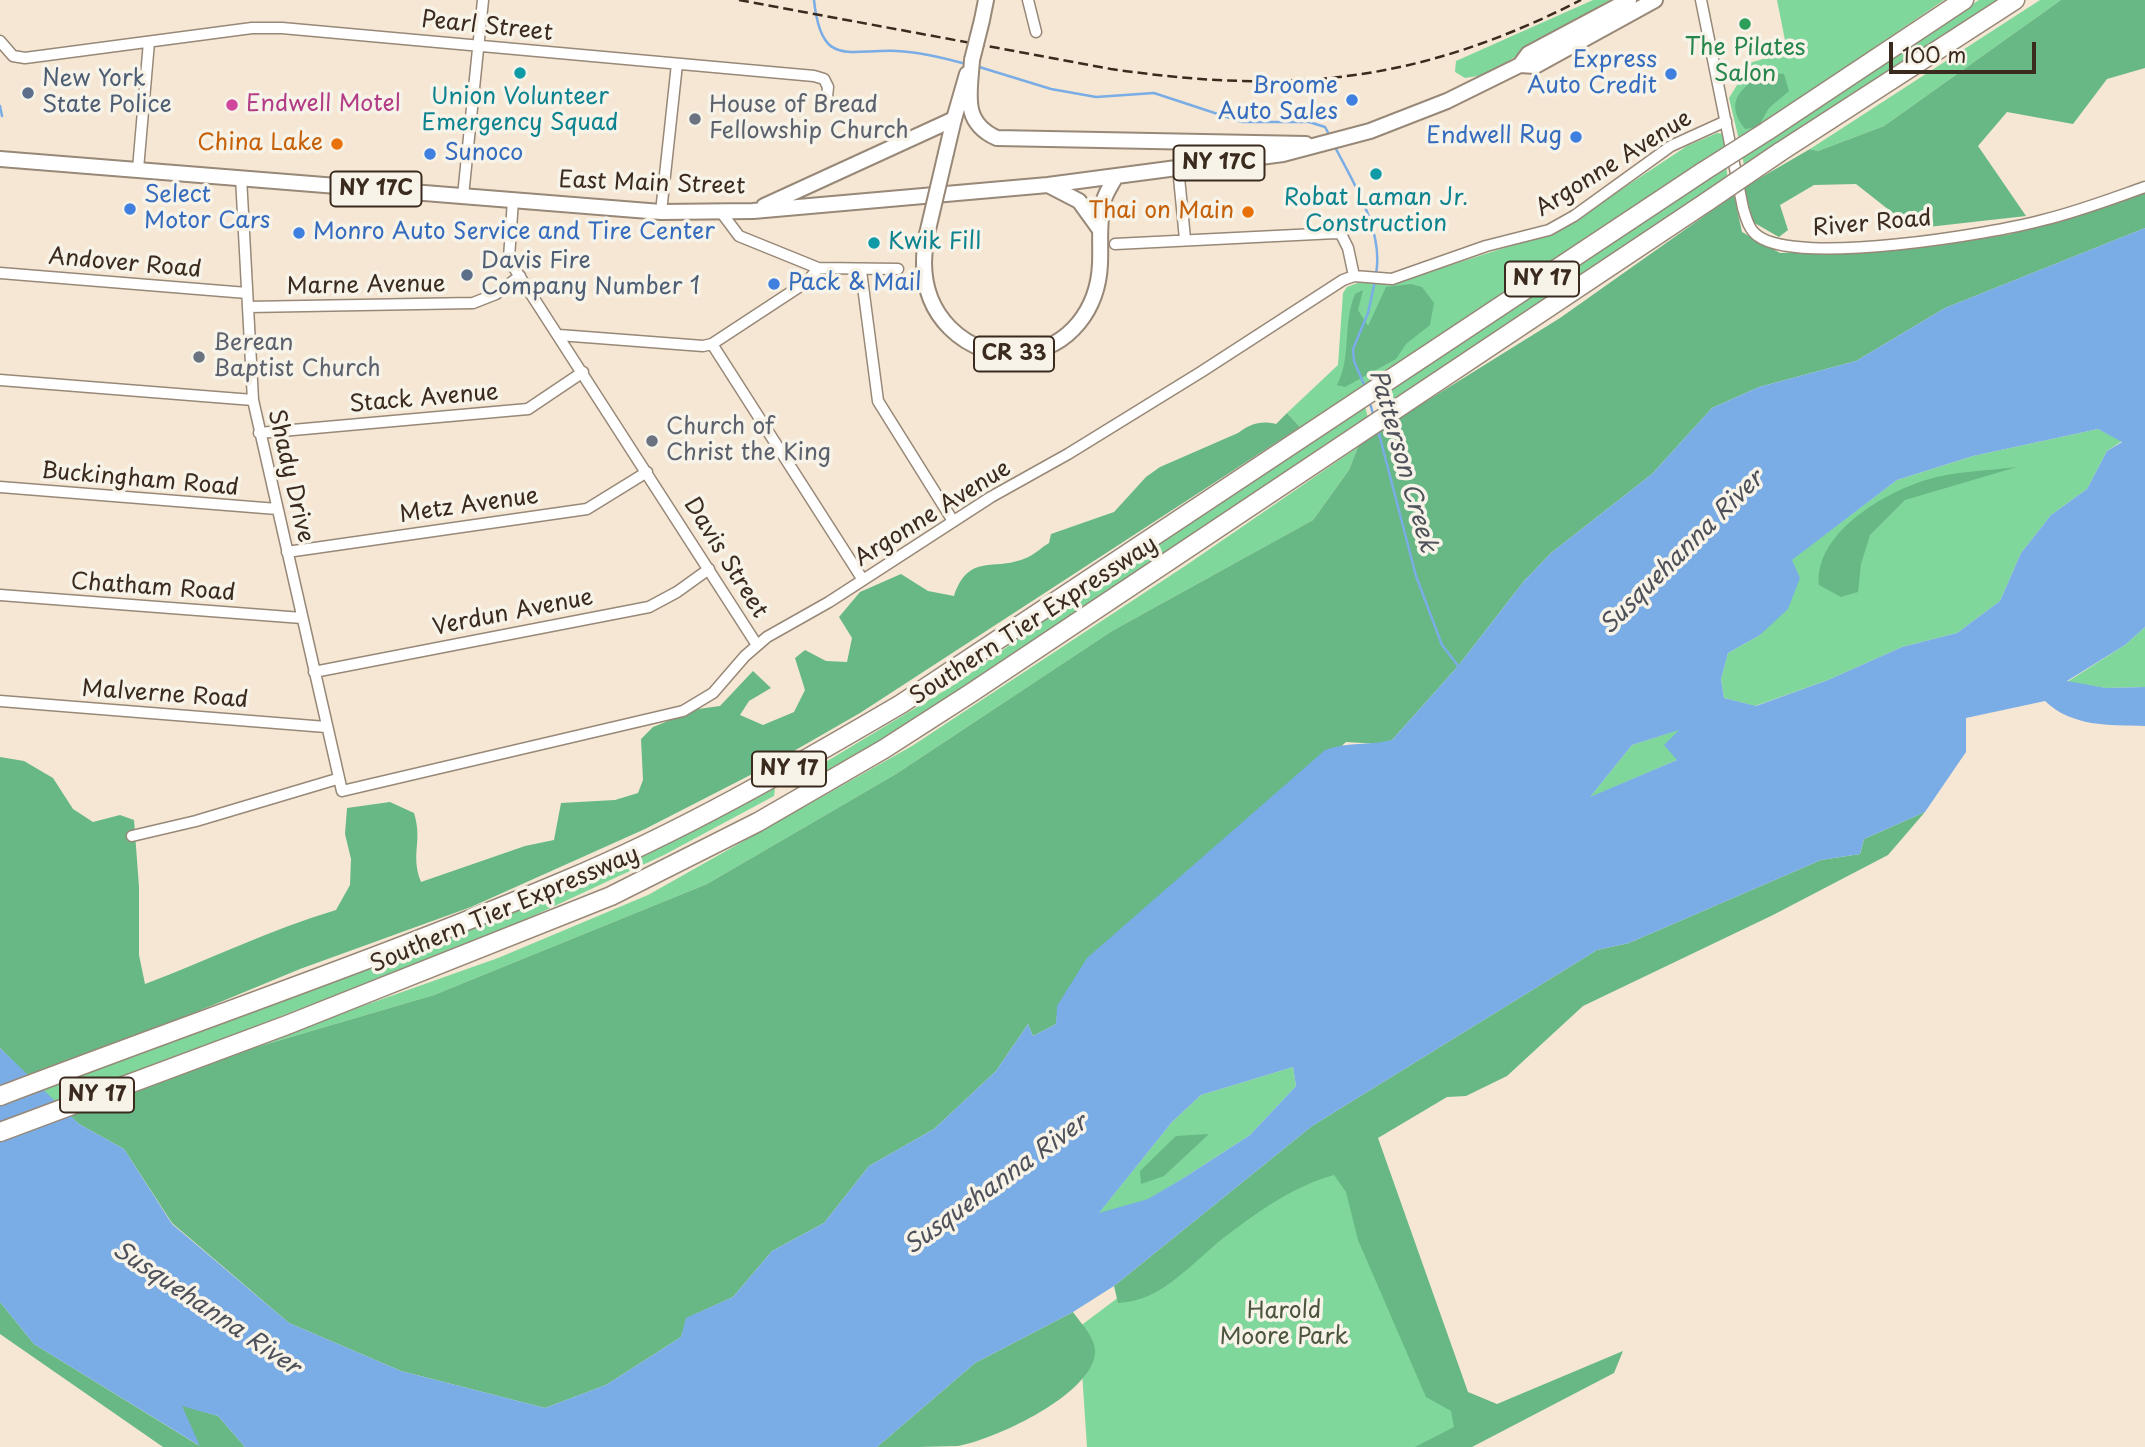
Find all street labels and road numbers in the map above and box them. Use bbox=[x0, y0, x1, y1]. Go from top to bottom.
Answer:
street label: Pearl Street bbox=[420, 6, 554, 48]
street label: Argonne Avenue bbox=[1531, 105, 1697, 223]
road number: NY 17C bbox=[1174, 146, 1264, 180]
street label: East Main Street bbox=[558, 167, 746, 201]
road number: NY 17C bbox=[330, 172, 422, 206]
street label: River Road bbox=[1811, 205, 1933, 243]
street label: Andover Road bbox=[47, 244, 203, 284]
road number: NY 17 bbox=[1505, 262, 1579, 296]
street label: Marne Avenue bbox=[286, 271, 446, 301]
road number: CR 33 bbox=[974, 336, 1054, 372]
street label: Stack Avenue bbox=[348, 379, 500, 419]
street label: Shady Drive bbox=[261, 407, 319, 545]
street label: Argonne Avenue bbox=[850, 455, 1016, 573]
street label: Buckingham Road bbox=[40, 458, 240, 502]
street label: Metz Avenue bbox=[398, 483, 540, 529]
street label: Davis Street bbox=[677, 493, 773, 623]
street label: Southern Tier Expressway bbox=[905, 531, 1163, 711]
street label: Chatham Road bbox=[70, 568, 236, 608]
street label: Verdun Avenue bbox=[431, 584, 595, 642]
street label: Malverne Road bbox=[81, 675, 249, 715]
road number: NY 17 bbox=[752, 752, 826, 786]
street label: Southern Tier Expressway bbox=[367, 841, 643, 979]
road number: NY 17 bbox=[60, 1078, 134, 1112]

